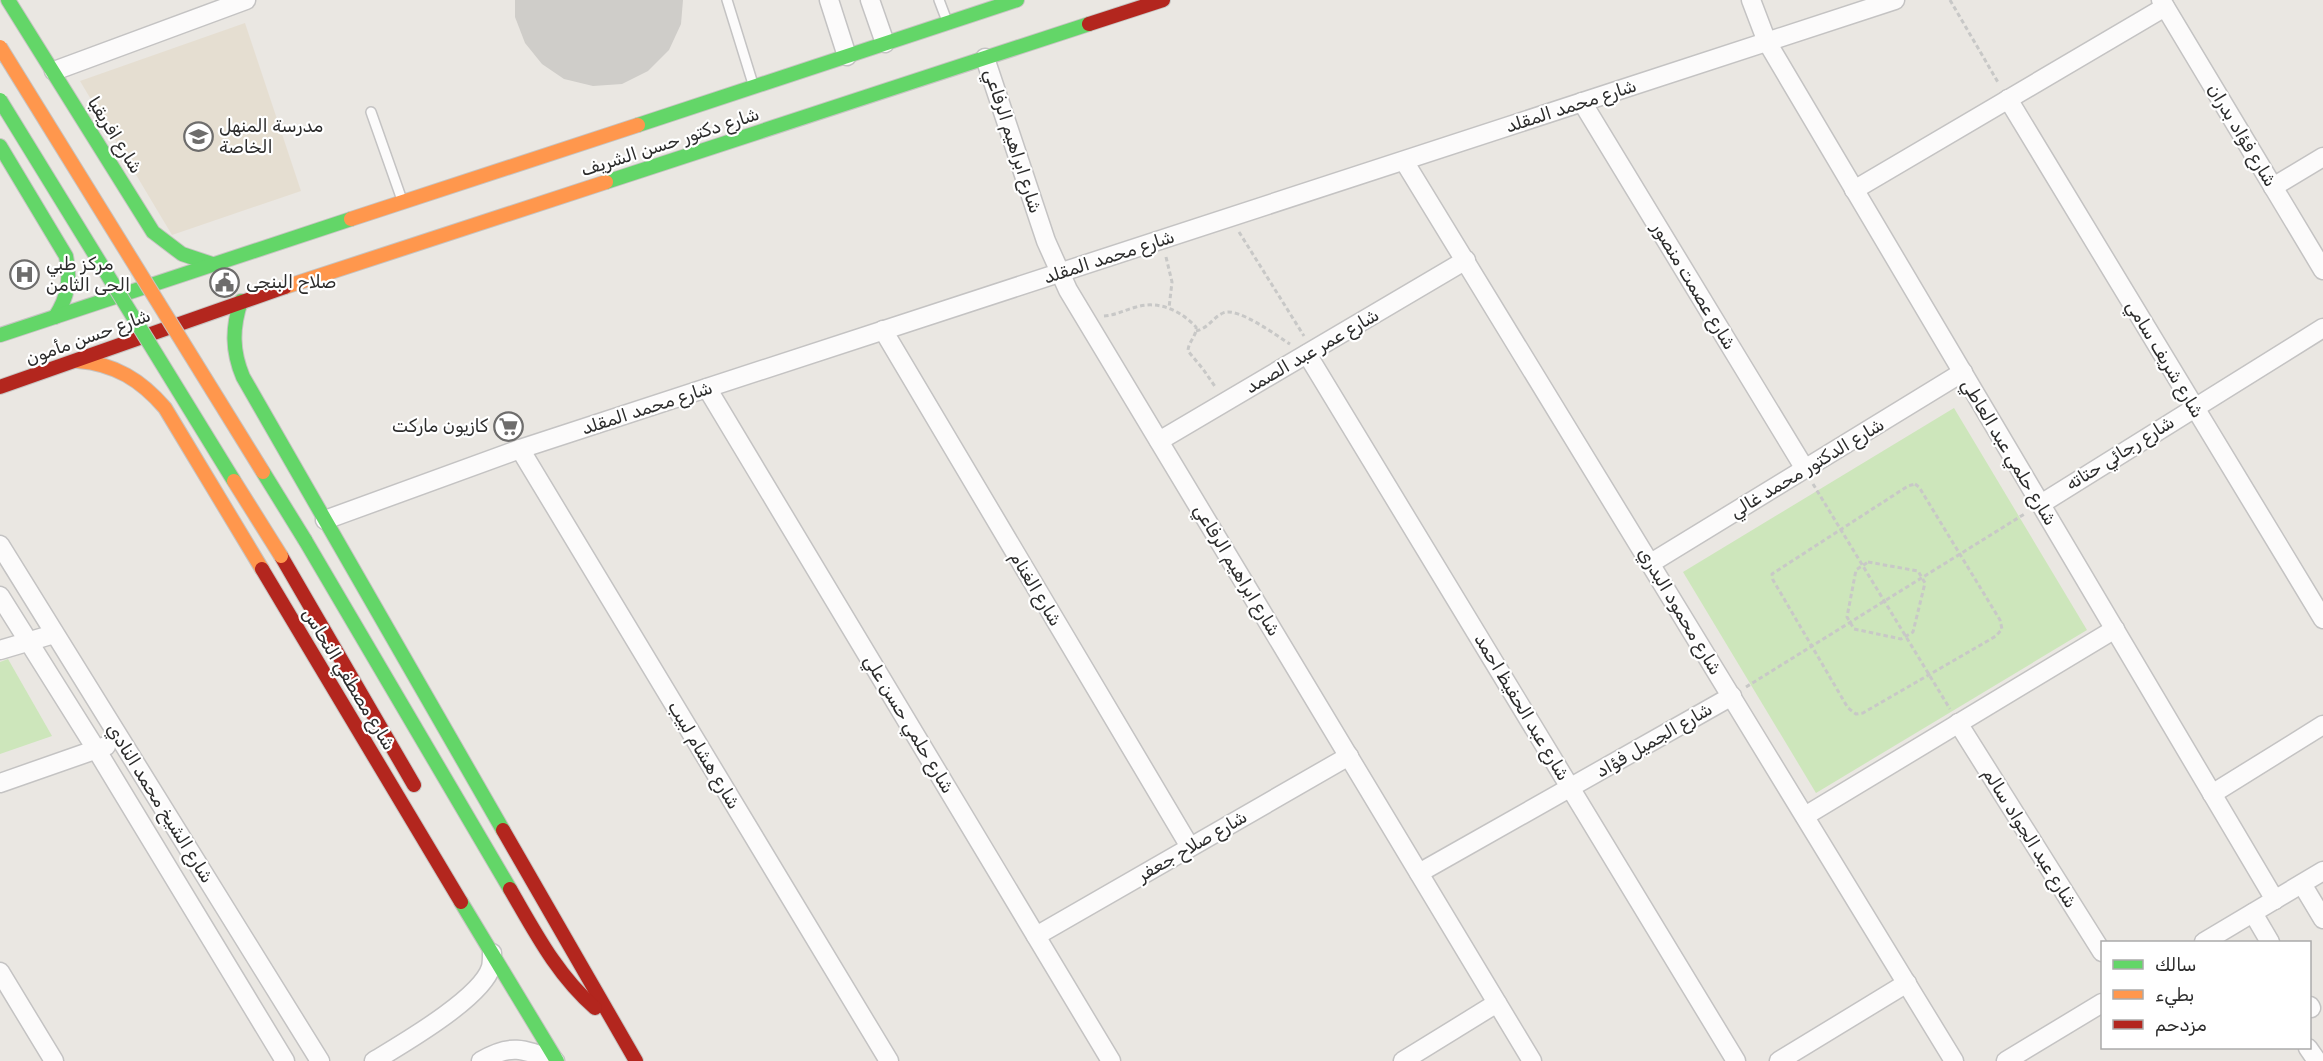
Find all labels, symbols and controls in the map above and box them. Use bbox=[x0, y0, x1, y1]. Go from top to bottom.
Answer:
street label: شارع ابراهيم الرفاعي bbox=[977, 66, 1047, 217]
street label: شارع محمد المقلد bbox=[1503, 74, 1640, 138]
street label: شارع فؤاد بدران bbox=[2202, 79, 2281, 191]
street label: شارع افريقيا bbox=[82, 92, 147, 178]
street label: شارع دكتور حسن الشريف bbox=[578, 103, 762, 182]
place label: مدرسة المنهل الخاصة bbox=[219, 115, 323, 158]
school or university icon: مدرسة المنهل الخاصة bbox=[182, 120, 214, 152]
street label: شارع عصمت منصور bbox=[1646, 217, 1741, 354]
street label: شارع محمد المقلد bbox=[1041, 225, 1178, 289]
place label: مركز طبي الحى الثامن bbox=[46, 253, 130, 296]
hospital icon: مركز طبي الحى الثامن bbox=[9, 258, 41, 290]
public building icon: صلاح البنجى bbox=[209, 266, 241, 298]
place label: صلاح البنجى bbox=[246, 271, 336, 294]
street label: شارع شريف سامي bbox=[2120, 296, 2209, 423]
street label: شارع حسن مأمون bbox=[22, 304, 154, 371]
street label: شارع عمر عبد الصمد bbox=[1241, 304, 1383, 399]
street label: شارع حلمي عبد العاطي bbox=[1955, 375, 2061, 530]
street label: شارع محمد المقلد bbox=[579, 376, 716, 440]
supermarket icon: كازيون ماركت bbox=[493, 410, 525, 442]
street label: شارع رجائي حتاته bbox=[2062, 411, 2179, 497]
street label: شارع الدكتور محمد غالي bbox=[1726, 413, 1889, 525]
place label: كازيون ماركت bbox=[392, 415, 488, 437]
street label: شارع ابراهيم الرفاعي bbox=[1187, 500, 1285, 641]
street label: شارع محمود البدري bbox=[1632, 543, 1727, 679]
street label: شارع الغنام bbox=[1004, 548, 1067, 631]
street label: شارع مصطفي النحاس bbox=[296, 604, 400, 755]
street label: شارع عبد الحفيظ احمد bbox=[1469, 629, 1575, 785]
street label: شارع حلمي حسن علي bbox=[857, 651, 959, 798]
street label: شارع هشام لبيب bbox=[662, 697, 745, 814]
street label: شارع الجميل فؤاد bbox=[1592, 698, 1717, 783]
street label: شارع الشيخ محمد النادي bbox=[100, 719, 218, 888]
street label: شارع عبد الجواد سالم bbox=[1977, 764, 2082, 913]
street label: شارع صلاح جعفر bbox=[1132, 806, 1251, 888]
legend bbox=[2101, 941, 2311, 1049]
text: سالك bbox=[2155, 954, 2196, 976]
text: بطيء bbox=[2155, 984, 2194, 1008]
text: مزدحم bbox=[2155, 1014, 2207, 1037]

